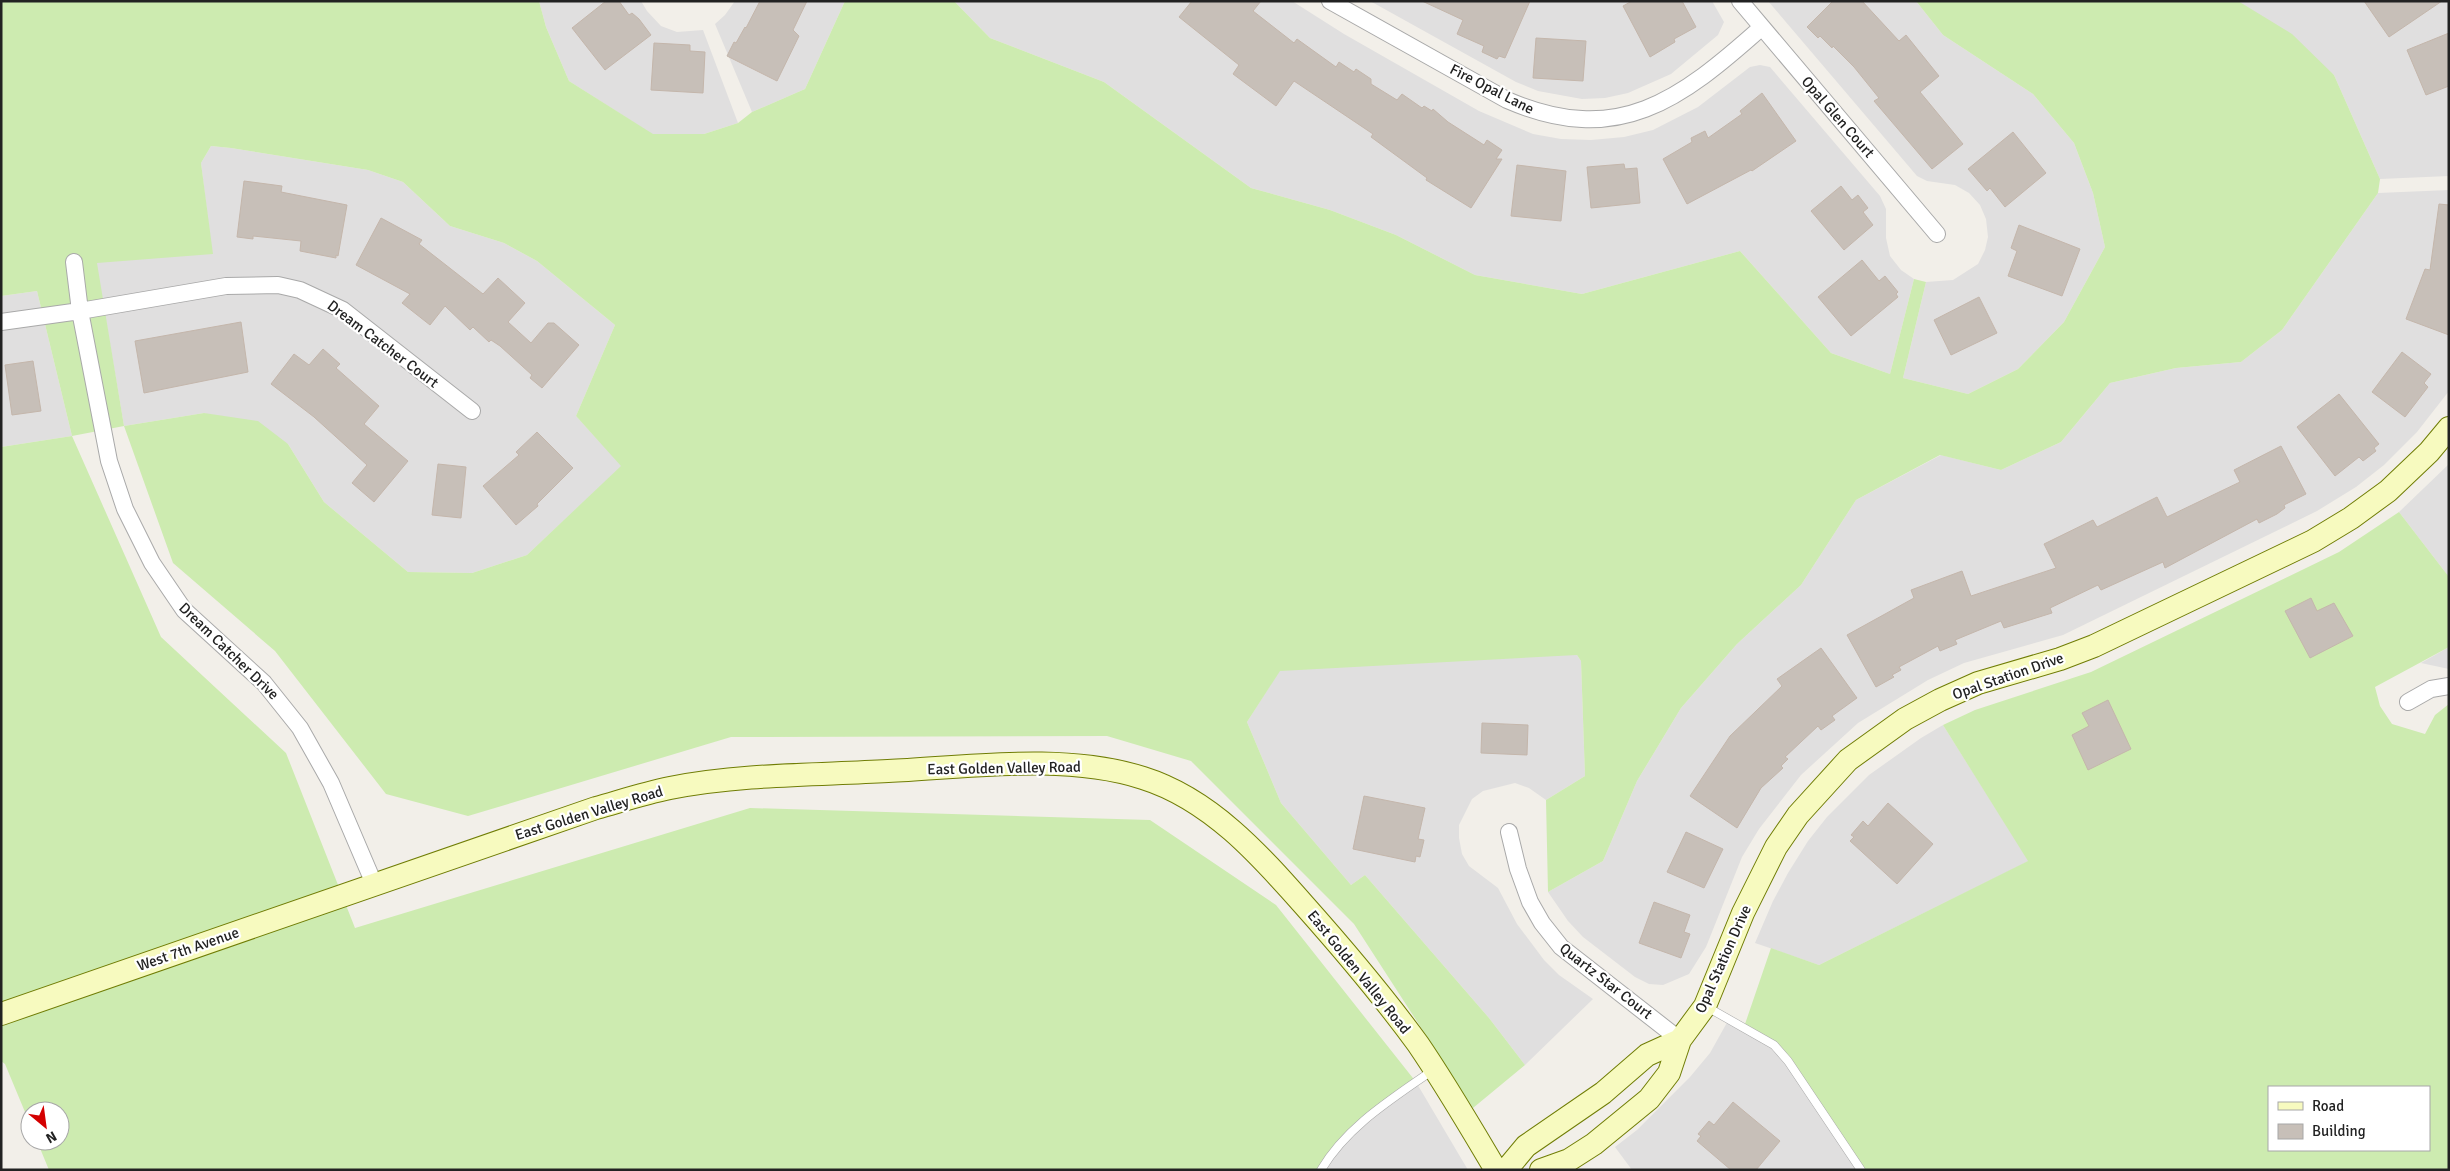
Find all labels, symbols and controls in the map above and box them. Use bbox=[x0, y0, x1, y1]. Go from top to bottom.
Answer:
street label: Fire Opal Lane bbox=[1447, 60, 1537, 118]
street label: Opal Glen Court bbox=[1798, 73, 1878, 161]
street label: Dream Catcher Court bbox=[324, 296, 442, 392]
street label: Dream Catcher Drive bbox=[175, 599, 283, 703]
street label: Opal Station Drive bbox=[1950, 649, 2066, 703]
street label: East Golden Valley Road bbox=[927, 758, 1081, 778]
street label: East Golden Valley Road bbox=[513, 782, 665, 844]
street label: Opal Station Drive bbox=[1691, 902, 1755, 1016]
street label: East Golden Valley Road bbox=[1304, 907, 1414, 1037]
street label: West 7th Avenue bbox=[135, 923, 241, 975]
street label: Quartz Star Court bbox=[1556, 939, 1656, 1023]
legend bbox=[2268, 1086, 2430, 1151]
text: Road bbox=[2312, 1097, 2344, 1115]
north arrow bbox=[20, 1101, 70, 1151]
text: Building bbox=[2312, 1122, 2366, 1140]
text: N bbox=[43, 1127, 59, 1147]

